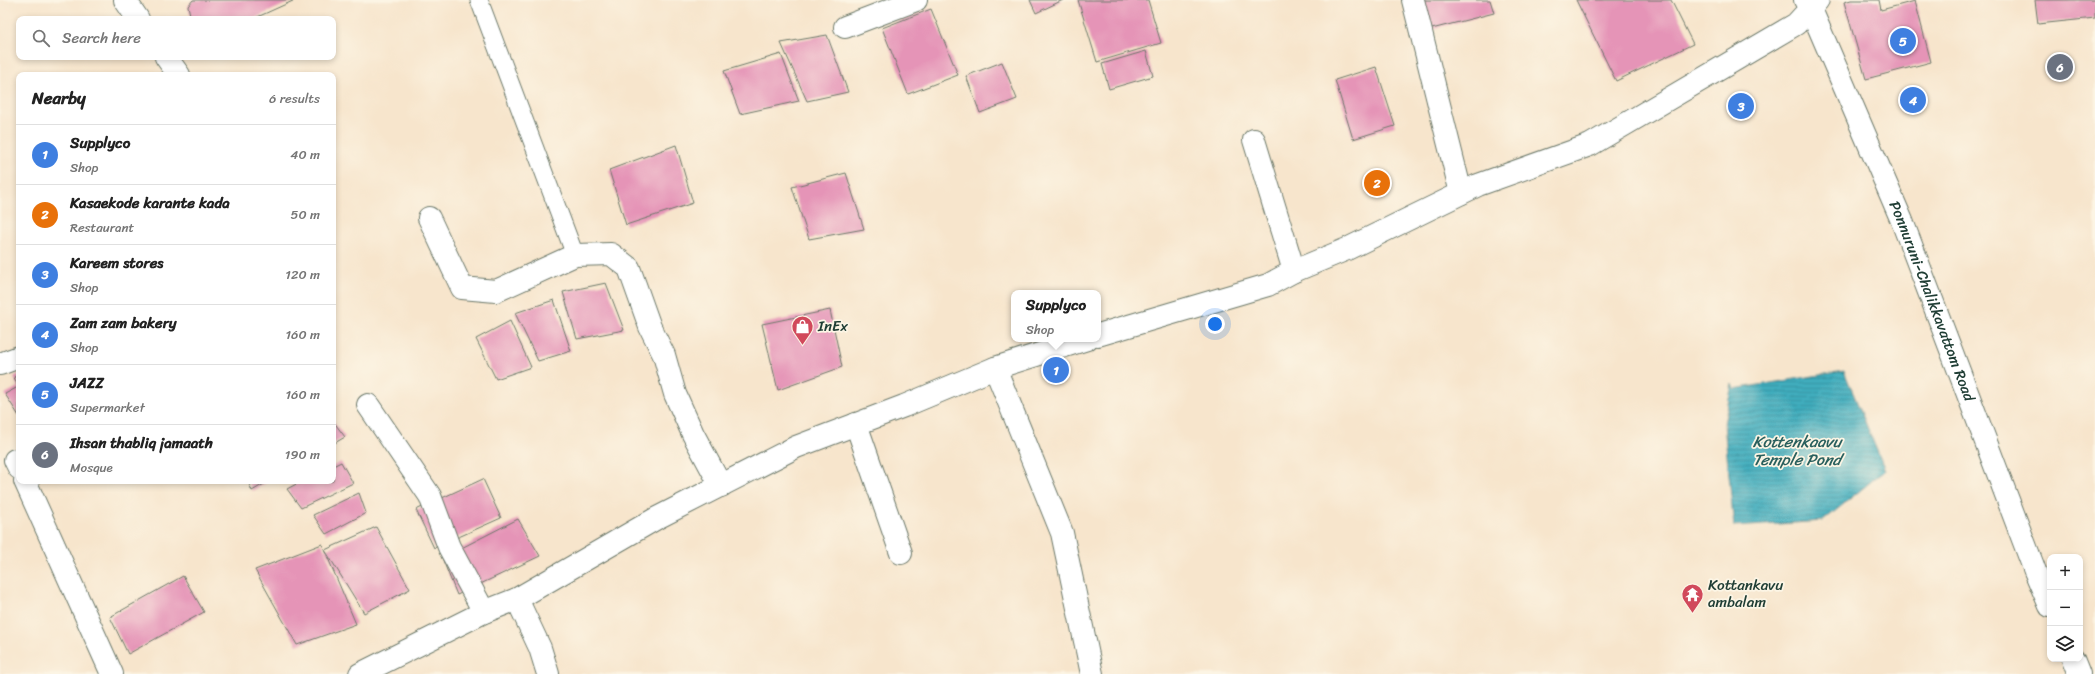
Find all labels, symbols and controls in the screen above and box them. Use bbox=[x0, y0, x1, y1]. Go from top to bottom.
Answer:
search box bbox=[16, 16, 336, 60]
text: Search here bbox=[62, 25, 141, 51]
pin: 5 bbox=[1890, 26, 1916, 56]
icon: search bbox=[30, 27, 52, 49]
pin: 6 bbox=[2047, 52, 2073, 82]
text: Nearby bbox=[32, 83, 86, 113]
pin: 4 bbox=[1900, 85, 1926, 115]
text: 6 results bbox=[269, 87, 320, 110]
pin: 3 bbox=[1728, 91, 1754, 121]
text: Supplyco bbox=[70, 130, 130, 156]
text: 1 bbox=[42, 143, 48, 166]
text: 40 m bbox=[290, 143, 320, 166]
text: Shop bbox=[70, 156, 98, 179]
pin: 2 bbox=[1364, 168, 1390, 198]
text: Kasaekode karante kada bbox=[70, 190, 230, 216]
street label: Ponnuruni-Chalikkavattom Road bbox=[1882, 197, 1983, 406]
text: 2 bbox=[41, 203, 49, 226]
text: 50 m bbox=[290, 203, 320, 226]
text: Restaurant bbox=[70, 216, 134, 239]
text: Kareem stores bbox=[70, 250, 164, 276]
text: 3 bbox=[41, 263, 49, 286]
text: 120 m bbox=[285, 263, 320, 286]
text: Shop bbox=[70, 276, 98, 299]
popup bbox=[1011, 290, 1101, 342]
text: Supplyco bbox=[1026, 292, 1086, 318]
text: Zam zam bakery bbox=[70, 310, 177, 336]
shop icon: InEx bbox=[789, 313, 815, 346]
place label: InEx bbox=[817, 313, 848, 339]
your location bbox=[1205, 314, 1225, 334]
text: Shop bbox=[1026, 318, 1054, 341]
text: 4 bbox=[41, 323, 49, 346]
text: 160 m bbox=[285, 323, 320, 346]
text: Shop bbox=[70, 336, 98, 359]
pin: 1 bbox=[1043, 355, 1069, 385]
text: JAZZ bbox=[70, 370, 104, 396]
text: 5 bbox=[41, 383, 49, 406]
text: 160 m bbox=[285, 383, 320, 406]
text: Supermarket bbox=[70, 396, 145, 419]
water label: Kottenkaavu Temple Pond bbox=[1753, 427, 1846, 474]
text: Ihsan thabliq jamaath bbox=[70, 430, 213, 456]
text: 6 bbox=[41, 443, 49, 466]
text: 190 m bbox=[285, 443, 320, 466]
text: Mosque bbox=[70, 456, 113, 479]
map controls bbox=[2047, 554, 2083, 662]
button: + bbox=[2047, 554, 2083, 590]
place label: Kottankavu ambalam bbox=[1708, 572, 1783, 615]
temple icon: Kottankavu ambalam bbox=[1680, 581, 1706, 614]
button: − bbox=[2047, 590, 2083, 626]
button: layers bbox=[2047, 626, 2083, 662]

